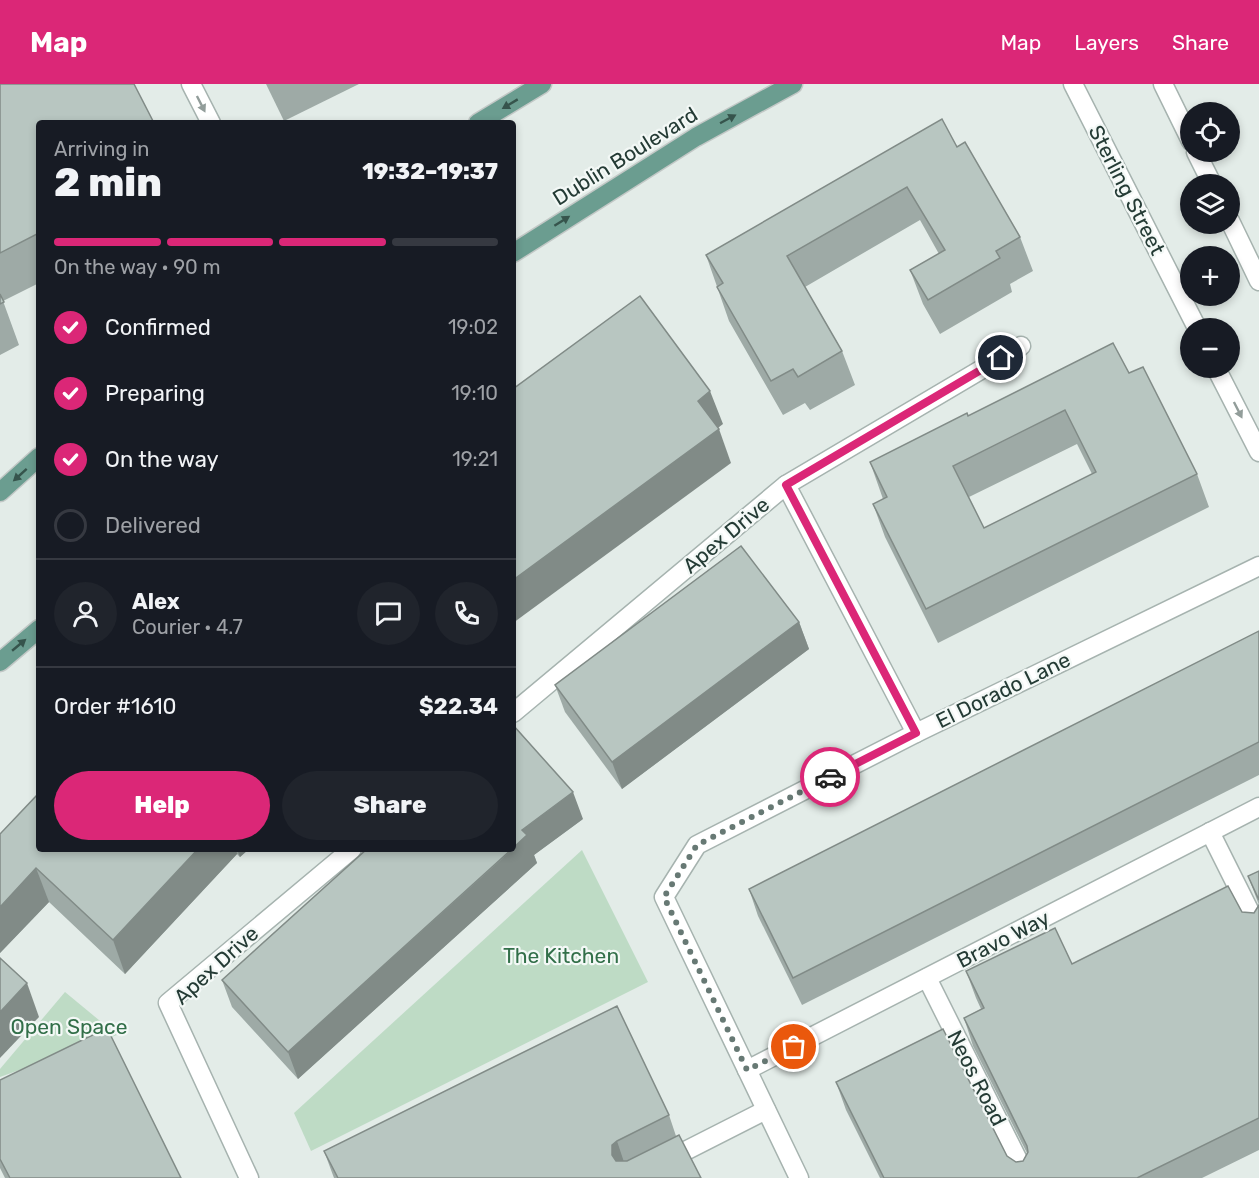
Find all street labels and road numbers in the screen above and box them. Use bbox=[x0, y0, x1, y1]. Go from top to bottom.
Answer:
street label: Dublin Boulevard bbox=[548, 101, 702, 211]
street label: Sterling Street bbox=[1084, 121, 1170, 259]
street label: Apex Drive bbox=[678, 492, 774, 578]
street label: El Dorado Lane bbox=[932, 647, 1074, 733]
street label: Bravo Way bbox=[952, 905, 1054, 973]
street label: Apex Drive bbox=[169, 921, 263, 1009]
street label: Neos Road bbox=[942, 1026, 1012, 1130]

